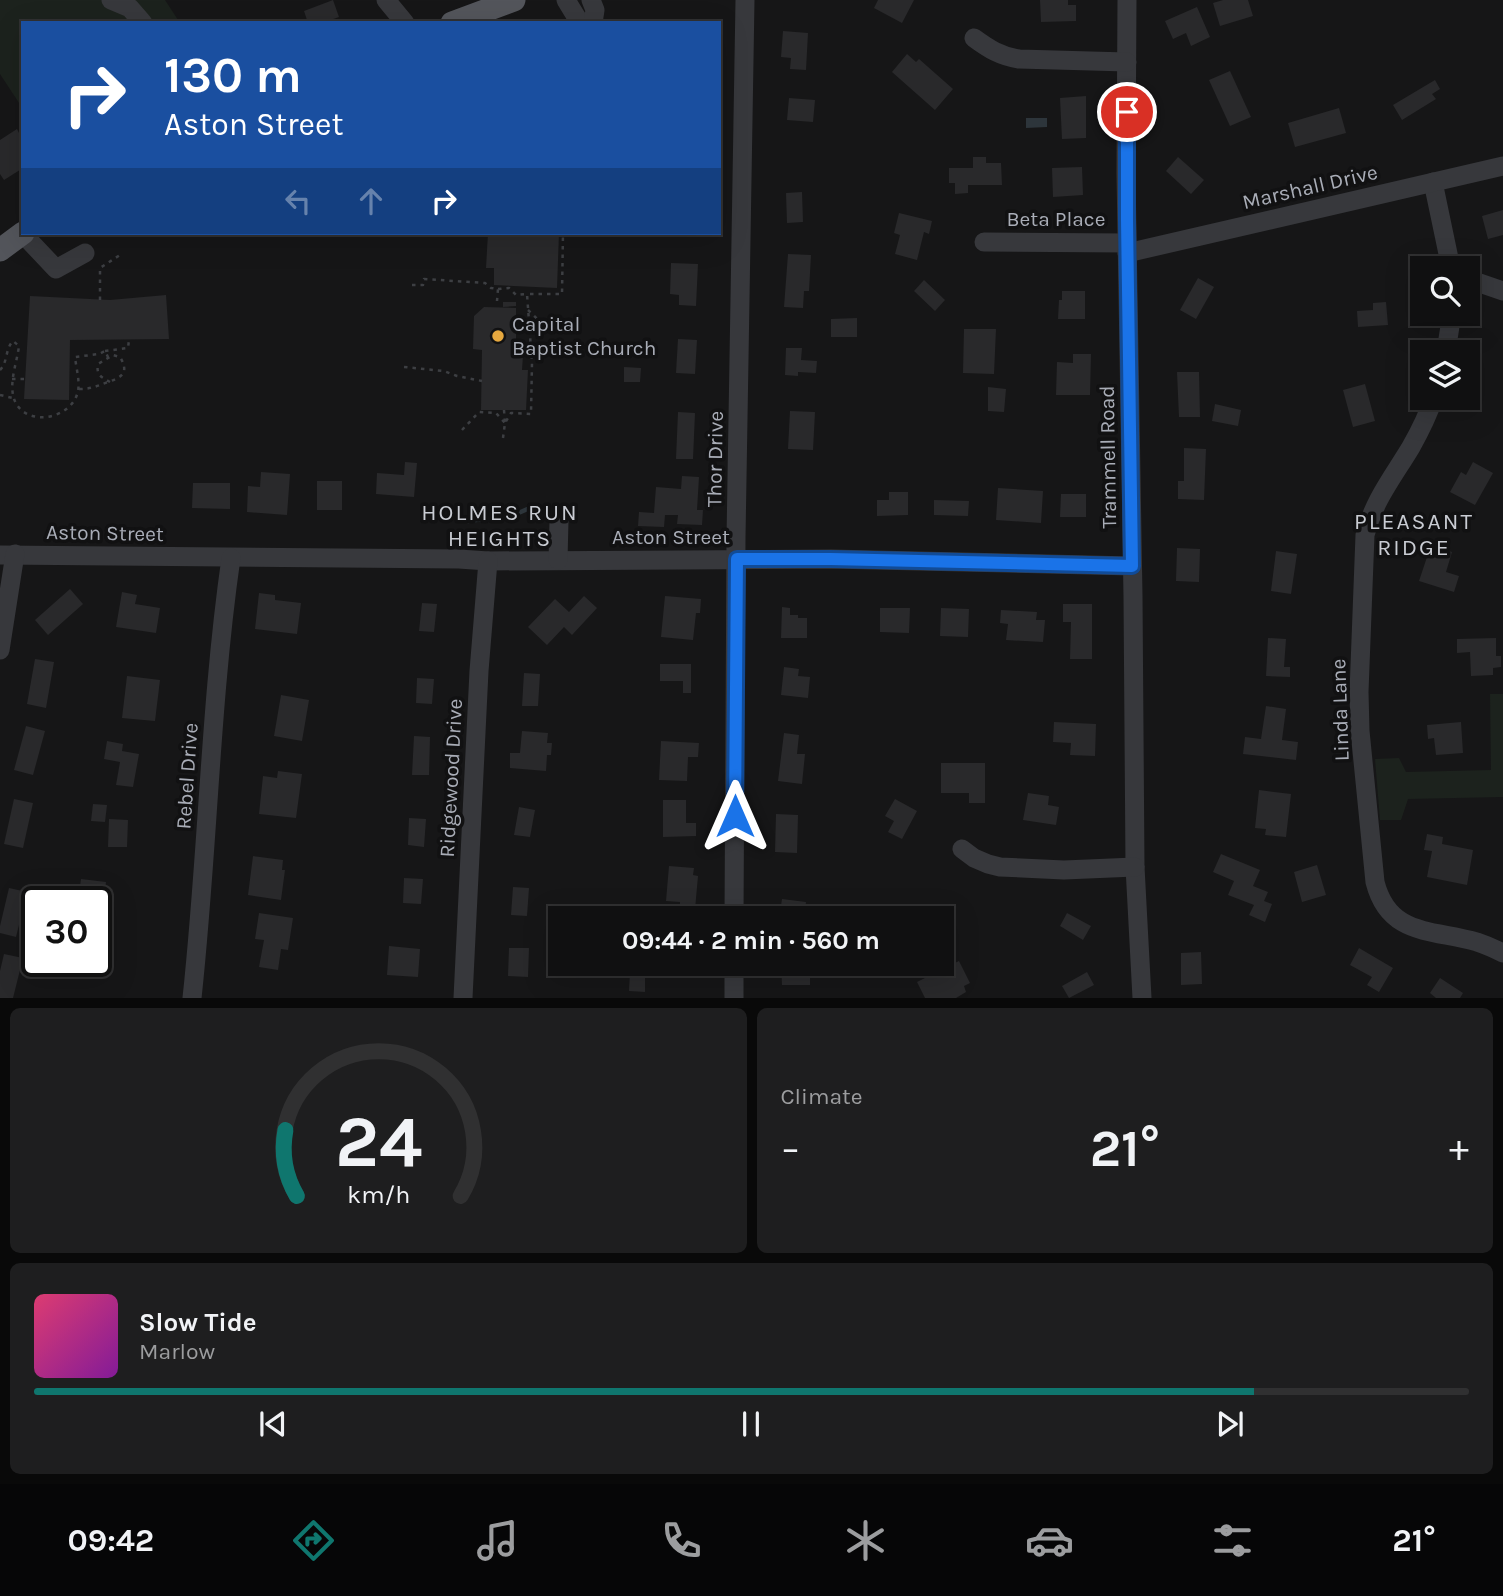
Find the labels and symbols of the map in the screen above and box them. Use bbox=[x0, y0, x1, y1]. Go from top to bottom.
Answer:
pin bbox=[1097, 82, 1157, 142]
street label: Marshall Drive bbox=[1240, 160, 1380, 214]
street label: Beta Place bbox=[1007, 207, 1105, 231]
place label: Capital Baptist Church bbox=[512, 312, 656, 360]
marker: Capital Baptist Church bbox=[490, 328, 506, 344]
street label: Trammell Road bbox=[1095, 385, 1121, 529]
street label: Thor Drive bbox=[702, 411, 728, 507]
district label: HOLMES RUN HEIGHTS bbox=[421, 499, 579, 552]
district label: PLEASANT RIDGE bbox=[1354, 508, 1474, 561]
street label: Aston Street bbox=[46, 520, 164, 546]
street label: Aston Street bbox=[612, 525, 730, 549]
street label: Linda Lane bbox=[1326, 658, 1354, 762]
street label: Ridgewood Drive bbox=[435, 698, 467, 858]
street label: Rebel Drive bbox=[171, 722, 203, 830]
position arrow bbox=[698, 779, 772, 853]
speed limit sign: 30 bbox=[21, 886, 112, 977]

